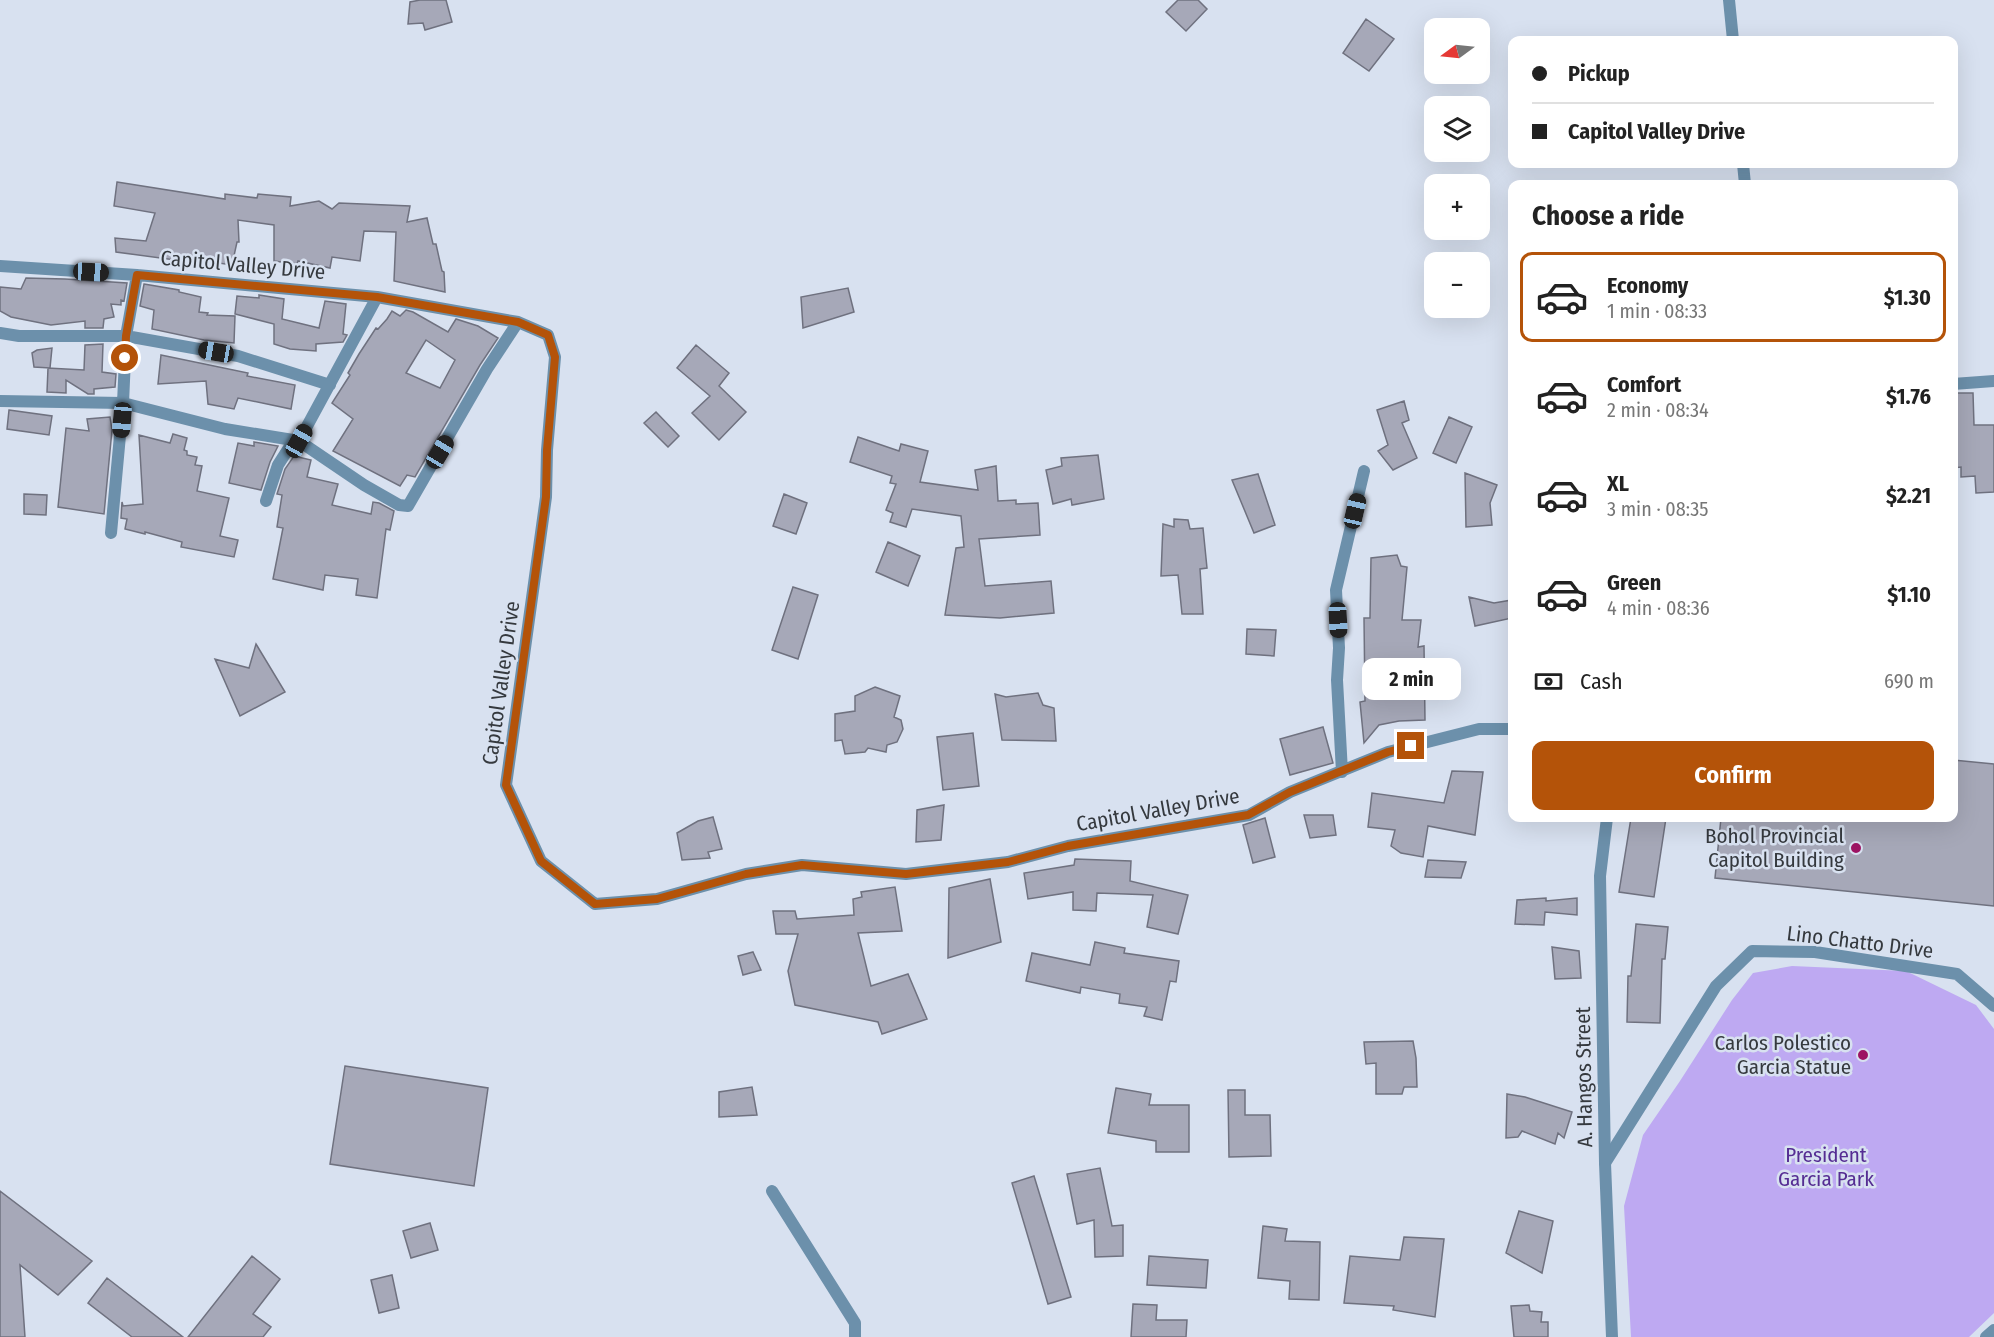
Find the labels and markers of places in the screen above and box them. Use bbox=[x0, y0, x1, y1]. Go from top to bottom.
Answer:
place label: Bohol Provincial Capitol Building bbox=[1705, 823, 1844, 873]
marker: Bohol Provincial Capitol Building bbox=[1849, 841, 1863, 855]
place label: Carlos Polestico Garcia Statue bbox=[1715, 1030, 1851, 1080]
marker: Carlos Polestico Garcia Statue bbox=[1856, 1048, 1870, 1062]

